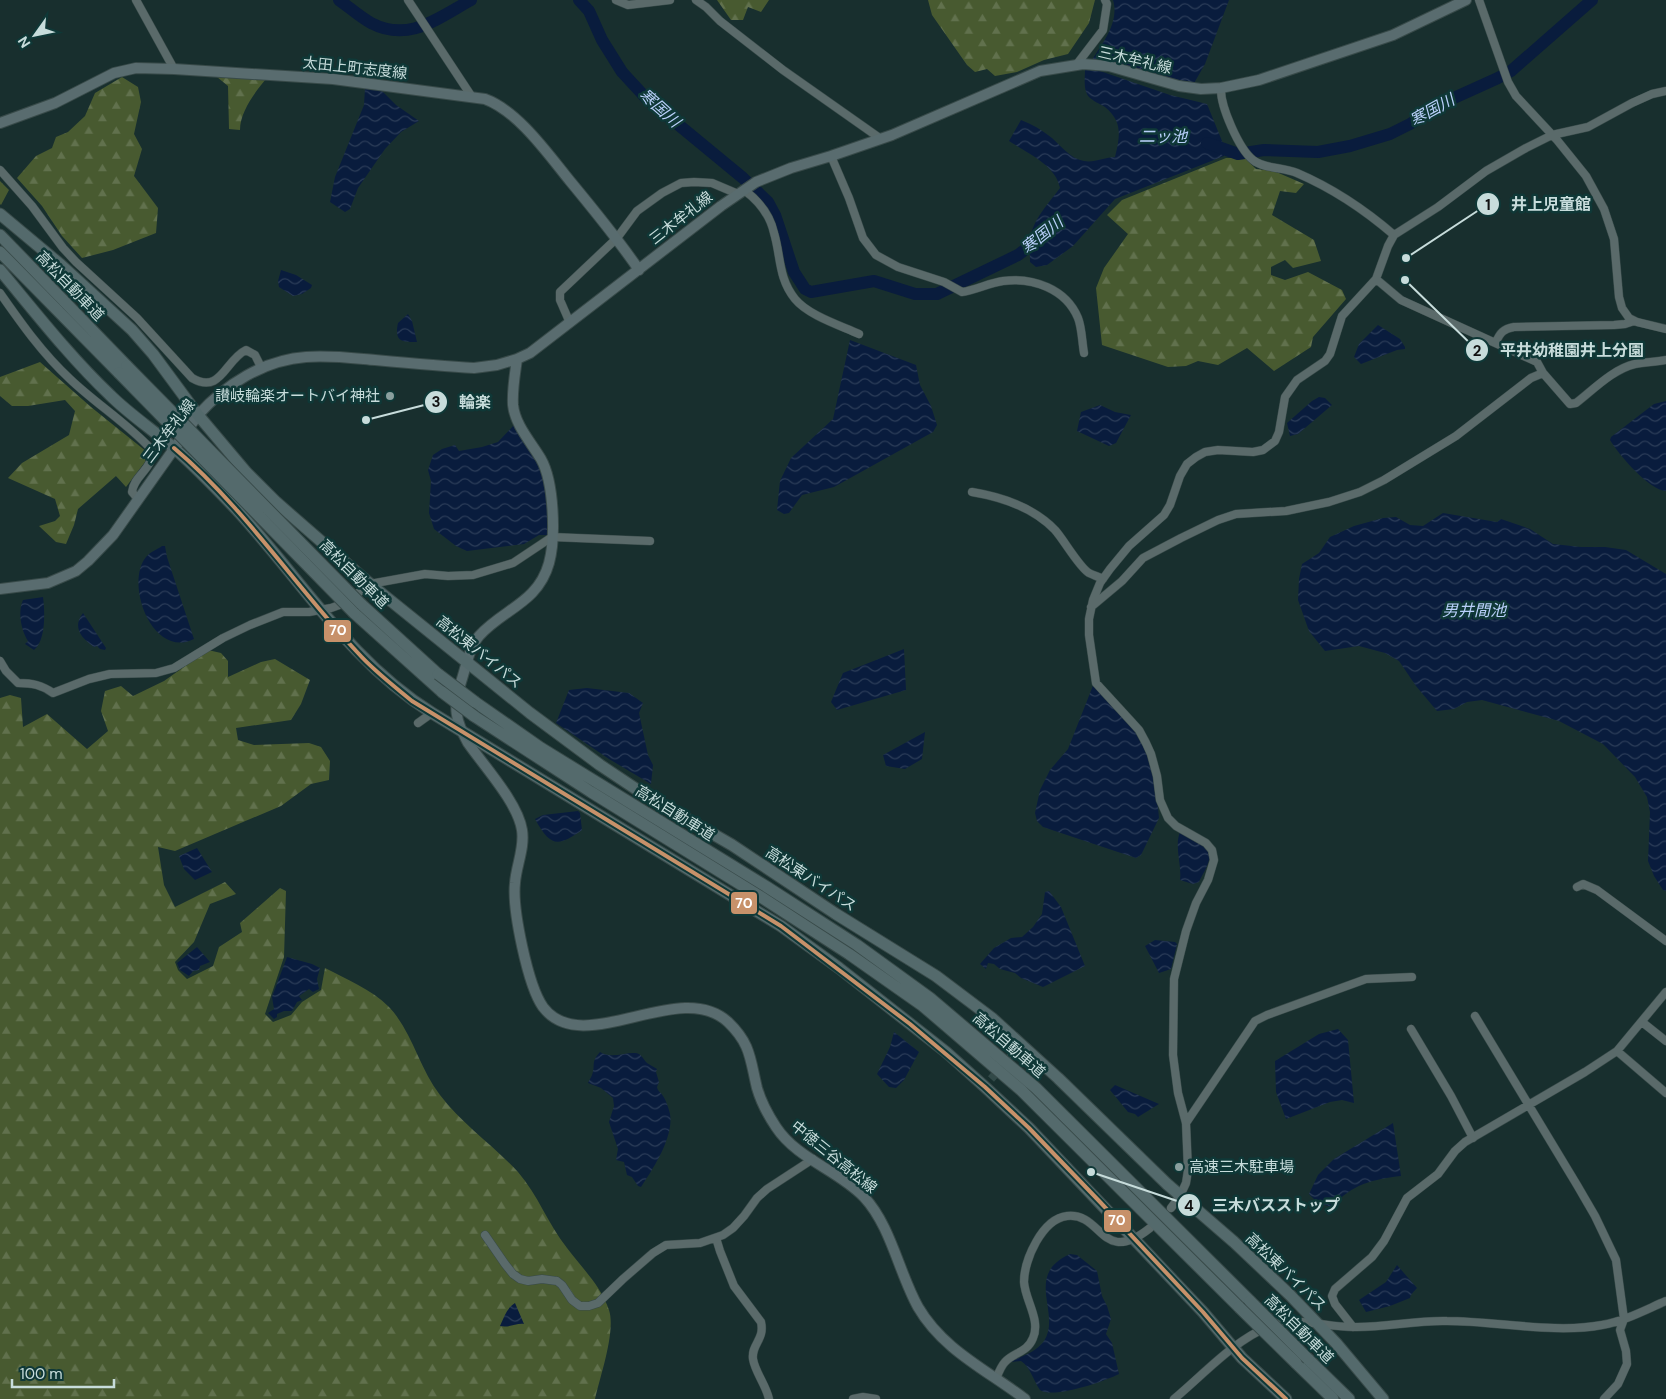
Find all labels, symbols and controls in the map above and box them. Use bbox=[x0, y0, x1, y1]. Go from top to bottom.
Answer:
north arrow bbox=[10, 10, 60, 60]
text: N bbox=[14, 33, 34, 51]
street label: 三木牟礼線 bbox=[1096, 42, 1174, 78]
street label: 太田上町志度線 bbox=[302, 53, 408, 83]
water label: 寒国川 bbox=[635, 84, 686, 133]
water label: 寒国川 bbox=[1406, 88, 1460, 131]
water label: 二ッ池 bbox=[1139, 126, 1189, 147]
street label: 三木牟礼線 bbox=[645, 187, 717, 249]
callout: 井上児童館 bbox=[1476, 189, 1601, 220]
text: 井上児童館 bbox=[1511, 194, 1591, 215]
text: 1 bbox=[1485, 195, 1491, 215]
water label: 寒国川 bbox=[1017, 210, 1069, 258]
street label: 高松自動車道 bbox=[32, 247, 108, 325]
callout: 平井幼稚園井上分園 bbox=[1465, 335, 1654, 366]
text: 平井幼稚園井上分園 bbox=[1500, 340, 1644, 361]
text: 2 bbox=[1473, 341, 1482, 361]
place label: 讃岐輪楽オートバイ神社 bbox=[215, 386, 380, 406]
callout: 輪楽 bbox=[424, 386, 501, 417]
marker: 讃岐輪楽オートバイ神社 bbox=[384, 390, 396, 402]
text: 3 bbox=[431, 392, 441, 412]
text: 輪楽 bbox=[459, 392, 491, 413]
street label: 三木牟礼線 bbox=[138, 395, 200, 467]
street label: 高松自動車道 bbox=[315, 535, 393, 613]
water label: 男井間池 bbox=[1442, 600, 1508, 621]
street label: 高松東バイパス bbox=[432, 611, 526, 693]
line badge: 70 bbox=[323, 619, 352, 643]
text: 70 bbox=[329, 621, 347, 639]
street label: 高松自動車道 bbox=[632, 781, 718, 845]
street label: 高松東バイパス bbox=[762, 842, 860, 916]
line badge: 70 bbox=[730, 891, 758, 915]
text: 70 bbox=[735, 894, 753, 912]
street label: 高松自動車道 bbox=[968, 1008, 1050, 1082]
street label: 中徳三谷高松線 bbox=[787, 1116, 881, 1198]
place label: 高速三木駐車場 bbox=[1189, 1157, 1294, 1177]
marker: 高速三木駐車場 bbox=[1173, 1161, 1185, 1173]
callout: 三木バスストップ bbox=[1177, 1190, 1350, 1221]
text: 三木バスストップ bbox=[1212, 1195, 1340, 1216]
text: 4 bbox=[1184, 1196, 1194, 1216]
line badge: 70 bbox=[1103, 1209, 1132, 1233]
text: 70 bbox=[1108, 1211, 1126, 1229]
street label: 高松東バイパス bbox=[1241, 1228, 1331, 1316]
street label: 高松自動車道 bbox=[1260, 1290, 1338, 1368]
scale bar bbox=[12, 1356, 115, 1388]
text: 100 m bbox=[20, 1364, 63, 1384]

